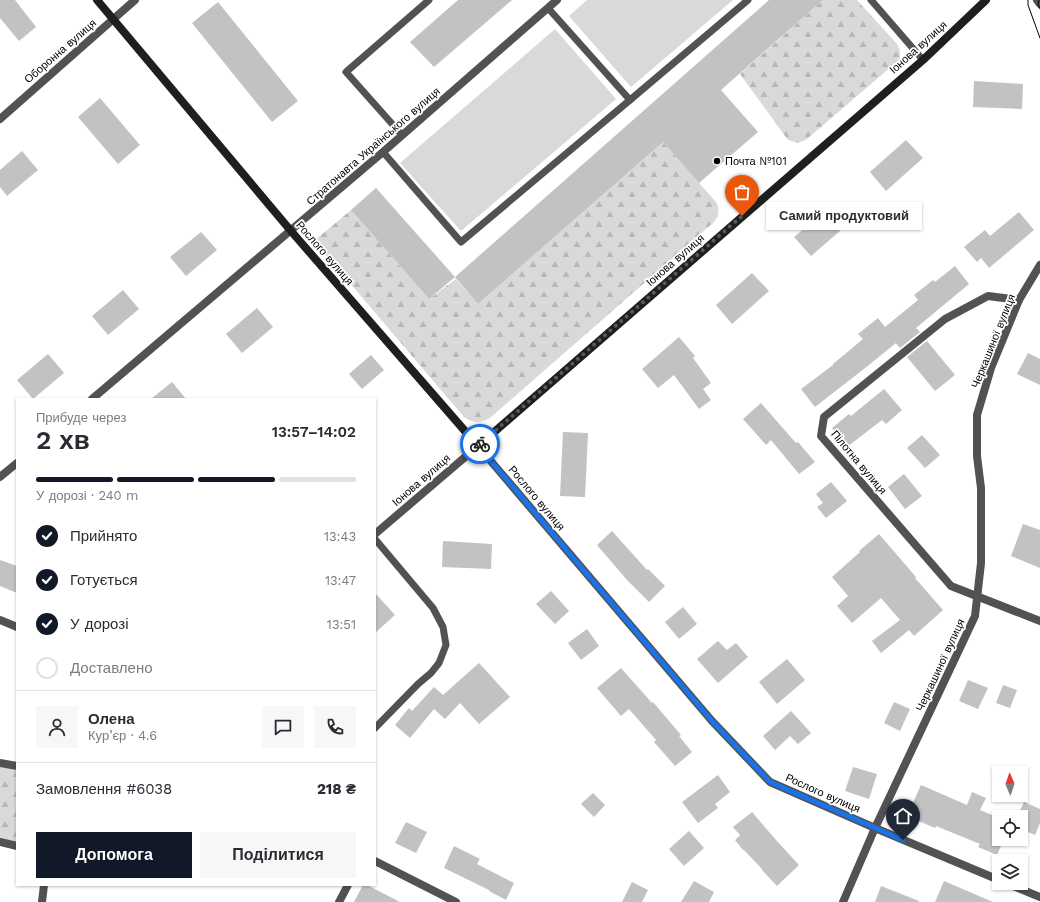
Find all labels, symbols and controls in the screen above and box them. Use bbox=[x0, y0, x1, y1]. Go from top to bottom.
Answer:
street label: Оборонна вулиця bbox=[22, 17, 99, 86]
street label: Іонова вулиця bbox=[887, 18, 950, 77]
street label: Стратонавта Українського вулиця bbox=[304, 85, 443, 208]
place label: Почта №101 bbox=[725, 155, 787, 168]
marker: Почта №101 bbox=[712, 156, 722, 166]
pin bbox=[725, 175, 759, 216]
icon: bag bbox=[731, 181, 753, 203]
callout: Самий продуктовий bbox=[766, 202, 922, 230]
text: Самий продуктовий bbox=[779, 208, 909, 223]
street label: Рослого вулиця bbox=[293, 219, 356, 288]
street label: Іонова вулиця bbox=[644, 232, 707, 289]
street label: Черкашиної вулиця bbox=[969, 292, 1018, 390]
text: Прибуде через bbox=[36, 410, 126, 425]
text: 13:57–14:02 bbox=[272, 423, 356, 441]
courier bbox=[460, 424, 500, 464]
text: 2 хв bbox=[36, 425, 90, 455]
street label: Пілотна вулиця bbox=[828, 428, 889, 497]
icon: bike bbox=[469, 433, 491, 455]
street label: Іонова вулиця bbox=[390, 452, 453, 509]
street label: Рослого вулиця bbox=[506, 463, 567, 533]
text: У дорозі · 240 m bbox=[36, 488, 139, 503]
icon: check bbox=[36, 525, 58, 547]
text: Прийнято bbox=[70, 527, 137, 545]
text: 13:43 bbox=[324, 529, 356, 544]
icon: check bbox=[36, 569, 58, 591]
text: Готується bbox=[70, 571, 138, 589]
text: 13:47 bbox=[325, 573, 356, 588]
icon: check bbox=[36, 613, 58, 635]
text: У дорозі bbox=[70, 615, 128, 633]
text: 13:51 bbox=[327, 617, 356, 632]
street label: Черкашиної вулиця bbox=[913, 617, 968, 713]
text: Доставлено bbox=[70, 659, 153, 677]
button: person bbox=[36, 706, 78, 748]
button: chat bbox=[262, 706, 304, 748]
button: phone bbox=[314, 706, 356, 748]
text: Олена bbox=[88, 710, 135, 728]
text: Кур’єр · 4.6 bbox=[88, 728, 157, 743]
north arrow bbox=[992, 766, 1028, 802]
map controls bbox=[992, 766, 1028, 890]
street label: Рослого вулиця bbox=[783, 771, 862, 816]
text: Замовлення #6038 bbox=[36, 780, 172, 798]
text: 218 ₴ bbox=[317, 780, 356, 798]
pin bbox=[886, 799, 920, 840]
icon: home bbox=[892, 805, 914, 827]
button: locate bbox=[992, 810, 1028, 846]
button: Допомога bbox=[36, 832, 192, 878]
button: Поділитися bbox=[200, 832, 356, 878]
button: layers bbox=[992, 854, 1028, 890]

